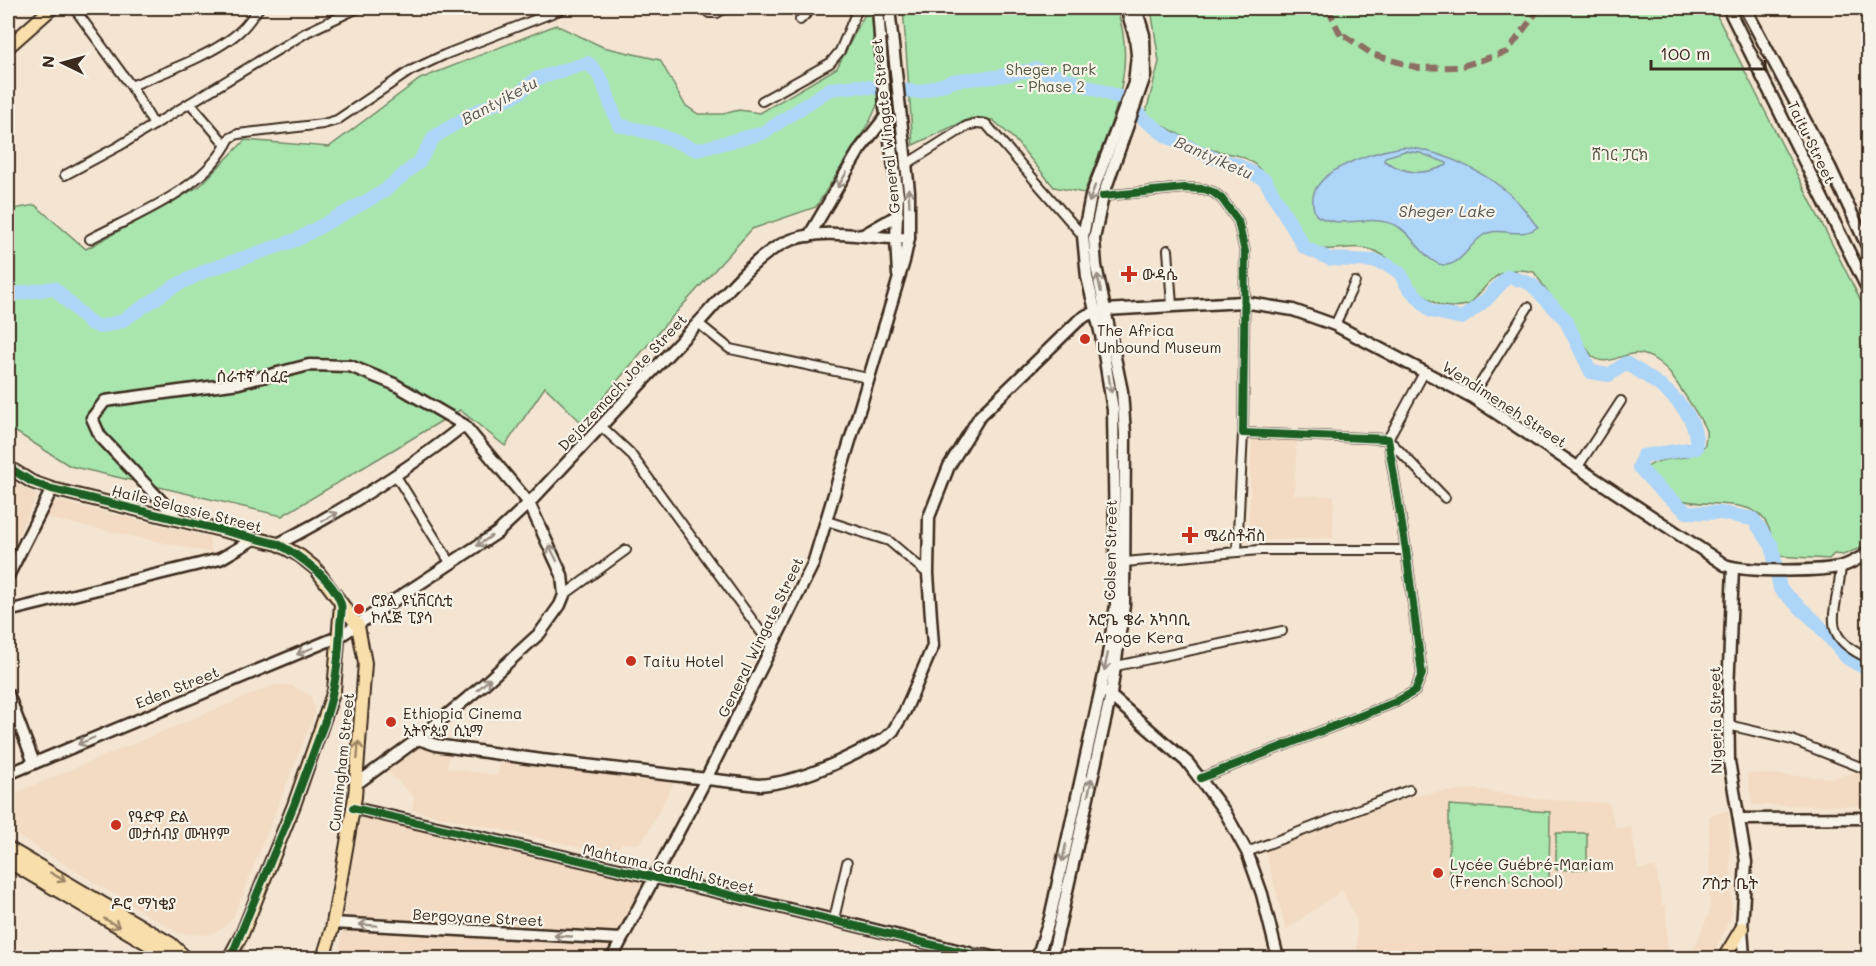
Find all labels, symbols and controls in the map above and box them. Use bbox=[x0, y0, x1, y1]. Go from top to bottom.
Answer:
north arrow bbox=[33, 33, 93, 93]
scale bar bbox=[1651, 33, 1765, 71]
street label: General Wingate Street bbox=[866, 37, 904, 215]
text: 100 m bbox=[1660, 41, 1710, 65]
text: N bbox=[37, 55, 59, 69]
park label: Sheger Park - Phase 2 bbox=[1006, 59, 1096, 96]
water label: Bantyiketu bbox=[457, 71, 541, 129]
street label: Taitu Street bbox=[1783, 97, 1841, 187]
water label: Bantyiketu bbox=[1172, 130, 1256, 184]
park label: ሸገር ፓርክ bbox=[1592, 144, 1648, 164]
one-way arrow bbox=[836, 171, 848, 188]
one-way arrow bbox=[1086, 184, 1097, 203]
one-way arrow bbox=[903, 188, 914, 208]
water label: Sheger Lake bbox=[1398, 200, 1496, 221]
place label: ውዳሴ bbox=[1142, 264, 1178, 284]
marker: ውዳሴ bbox=[1120, 265, 1138, 283]
one-way arrow bbox=[1093, 274, 1105, 293]
street label: Dejazemach Jote Street bbox=[553, 309, 691, 455]
place label: The Africa Unbound Museum bbox=[1097, 320, 1222, 357]
marker: The Africa Unbound Museum bbox=[1078, 332, 1092, 346]
street label: Wendimeneh Street bbox=[1439, 356, 1571, 452]
district label: ሰራተኛ ሰፈር bbox=[217, 365, 287, 386]
one-way arrow bbox=[1105, 374, 1116, 394]
street label: Haile Selassie Street bbox=[110, 480, 264, 536]
street label: Colsen Street bbox=[1099, 499, 1121, 601]
one-way arrow bbox=[321, 511, 338, 523]
place label: ሜሪስቶቭስ bbox=[1204, 525, 1265, 545]
marker: ሜሪስቶቭስ bbox=[1181, 526, 1199, 544]
one-way arrow bbox=[477, 535, 493, 547]
one-way arrow bbox=[547, 544, 559, 562]
street label: General Wingate Street bbox=[712, 554, 808, 720]
place label: ሮያል ዩኒቨርሲቲ ኮሌጅ ፒያሳ bbox=[371, 590, 453, 627]
marker: ሮያል ዩኒቨርሲቲ ኮሌጅ ፒያሳ bbox=[352, 602, 366, 616]
district label: አሮጌ ቄራ አካባቢ Aroge Kera bbox=[1088, 608, 1190, 647]
one-way arrow bbox=[296, 646, 315, 657]
place label: Taitu Hotel bbox=[643, 651, 724, 671]
one-way arrow bbox=[1100, 653, 1112, 672]
marker: Taitu Hotel bbox=[624, 654, 638, 668]
street label: Eden Street bbox=[132, 661, 222, 713]
street label: Nigeria Street bbox=[1704, 666, 1726, 774]
one-way arrow bbox=[476, 677, 491, 691]
street label: Cunningham Street bbox=[324, 692, 358, 832]
place label: Ethiopia Cinema ኢትዮጲያ ሲኒማ bbox=[403, 703, 522, 740]
marker: Ethiopia Cinema ኢትዮጲያ ሲኒማ bbox=[384, 715, 398, 729]
one-way arrow bbox=[77, 736, 95, 747]
one-way arrow bbox=[353, 741, 364, 761]
one-way arrow bbox=[1084, 778, 1096, 797]
place label: የዓድዋ ድል መታሰብያ ሙዝየም bbox=[128, 806, 229, 843]
marker: የዓድዋ ድል መታሰብያ ሙዝየም bbox=[109, 818, 123, 832]
street label: Mahtama Gandhi Street bbox=[581, 838, 757, 898]
one-way arrow bbox=[1058, 843, 1069, 862]
place label: Lycée Guébré-Mariam (French School) bbox=[1450, 854, 1614, 891]
marker: Lycée Guébré-Mariam (French School) bbox=[1431, 866, 1445, 880]
one-way arrow bbox=[49, 872, 66, 884]
district label: ፖስታ ቤት bbox=[1702, 872, 1758, 893]
district label: ዶሮ ማነቂያ bbox=[112, 892, 177, 913]
street label: Bergoyane Street bbox=[412, 904, 544, 930]
one-way arrow bbox=[103, 917, 120, 929]
one-way arrow bbox=[359, 919, 379, 930]
one-way arrow bbox=[553, 931, 573, 942]

